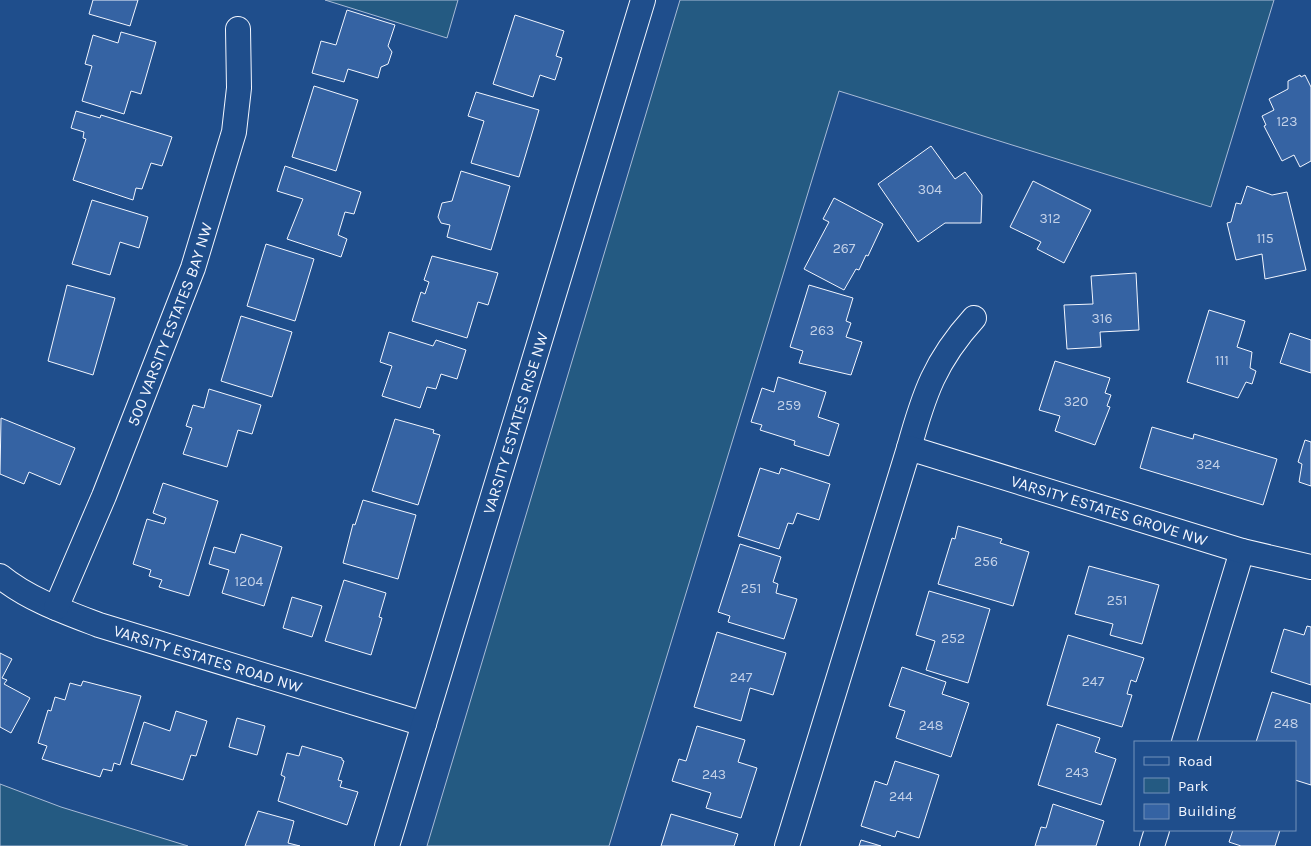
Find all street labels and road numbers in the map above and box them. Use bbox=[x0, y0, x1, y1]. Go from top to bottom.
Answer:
street label: 500 VARSITY ESTATES BAY NW bbox=[123, 219, 216, 429]
street label: VARSITY ESTATES RISE NW bbox=[479, 329, 552, 516]
street label: VARSITY ESTATES GROVE NW bbox=[1009, 471, 1210, 550]
street label: VARSITY ESTATES ROAD NW bbox=[111, 621, 305, 697]

